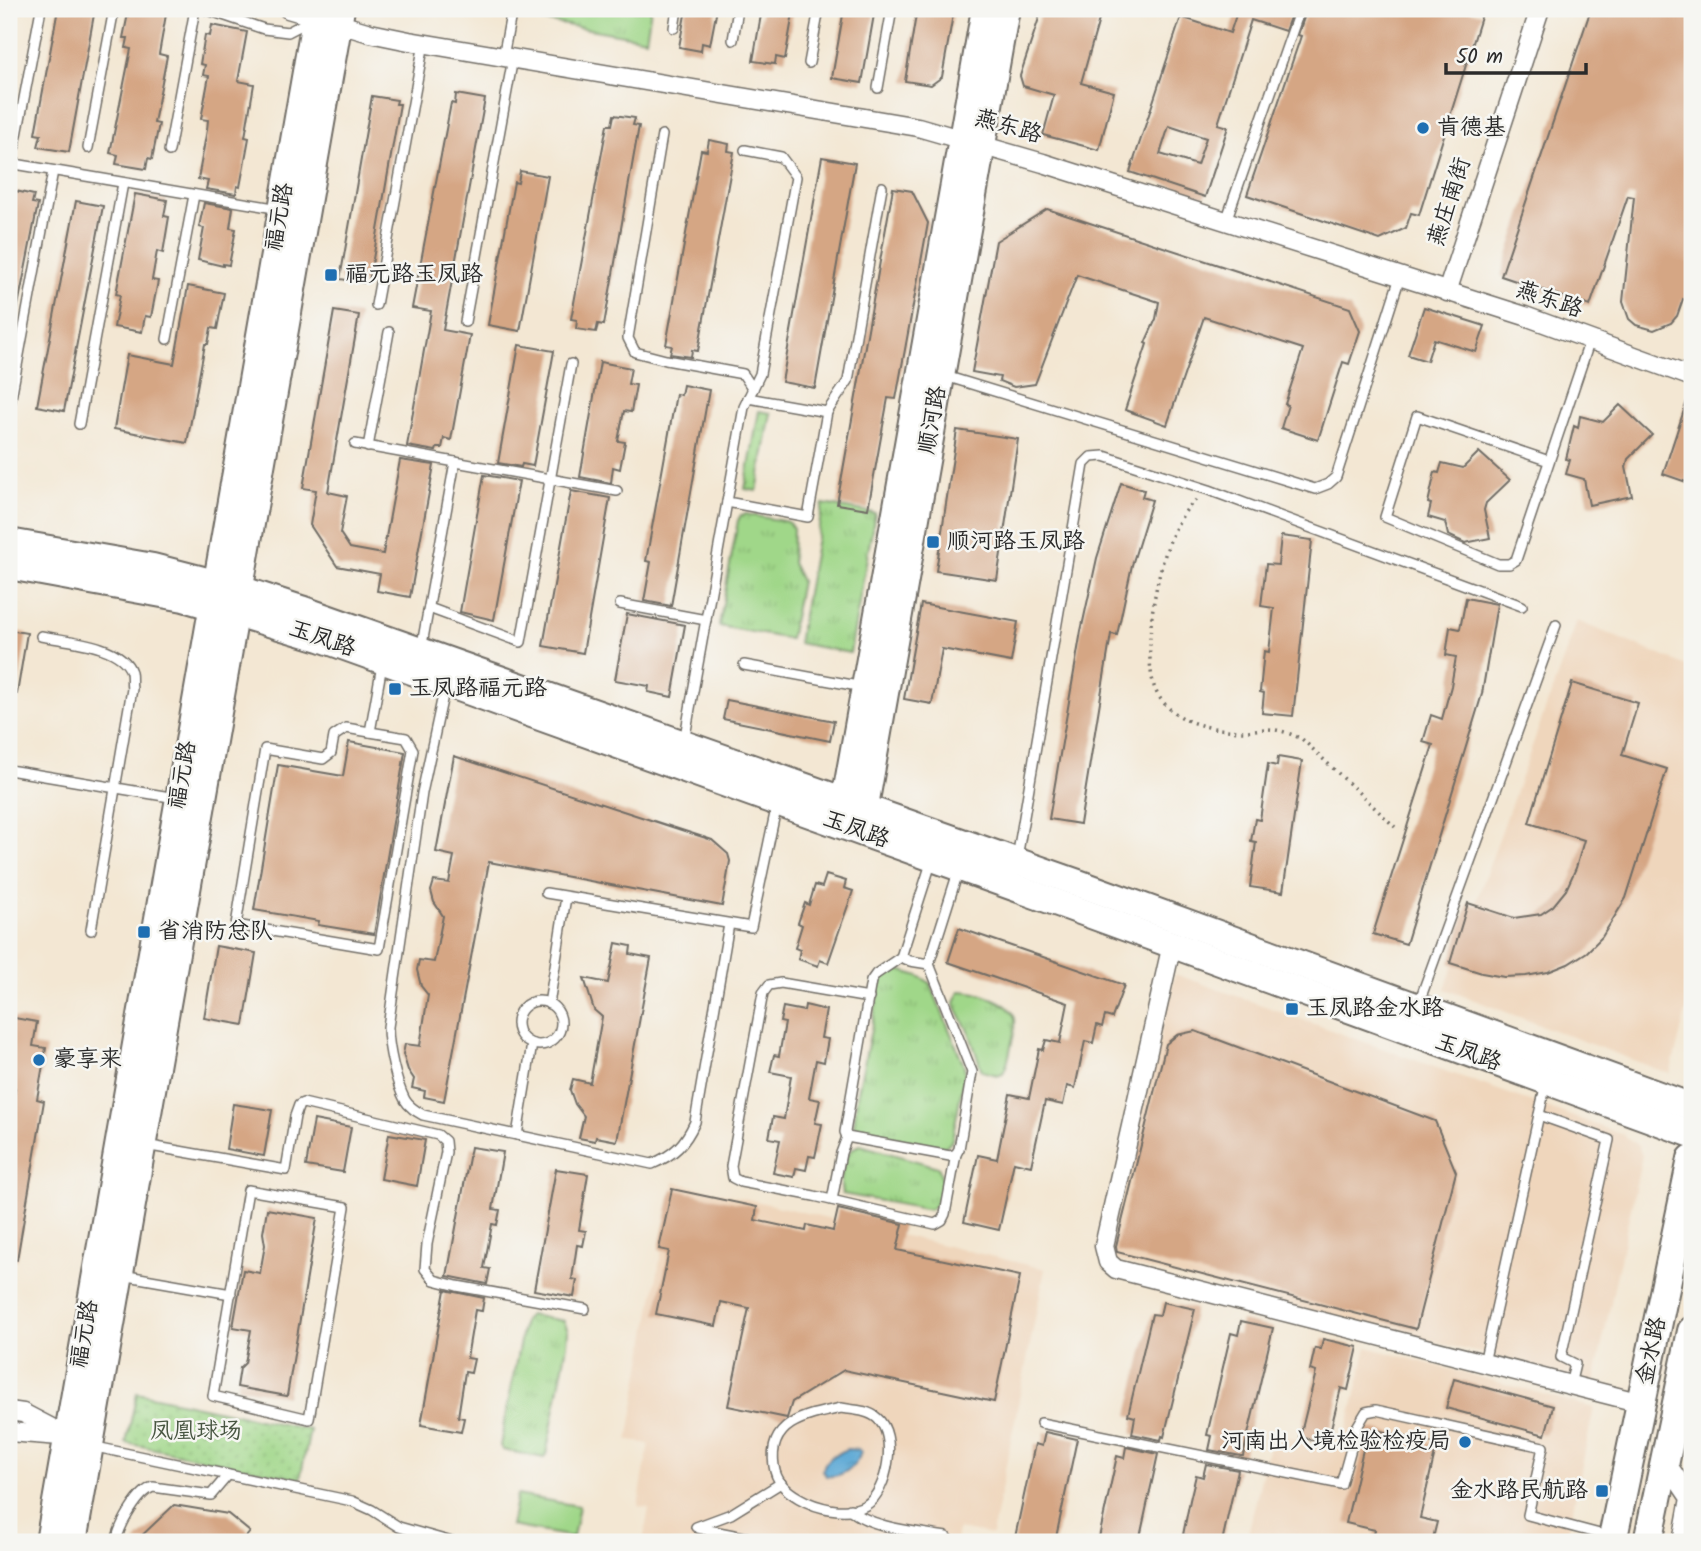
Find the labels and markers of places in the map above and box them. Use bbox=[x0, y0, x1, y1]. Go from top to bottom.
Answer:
place label: 肯德基 bbox=[1437, 110, 1506, 146]
marker: 肯德基 bbox=[1415, 120, 1431, 136]
place label: 福元路玉凤路 bbox=[345, 257, 483, 293]
marker: 福元路玉凤路 bbox=[323, 267, 339, 283]
place label: 顺河路玉凤路 bbox=[947, 524, 1085, 560]
marker: 顺河路玉凤路 bbox=[925, 534, 941, 550]
place label: 玉凤路福元路 bbox=[409, 671, 547, 707]
marker: 玉凤路福元路 bbox=[387, 681, 403, 697]
place label: 省消防总队 bbox=[158, 914, 273, 950]
marker: 省消防总队 bbox=[136, 924, 152, 940]
place label: 玉凤路金水路 bbox=[1306, 991, 1444, 1027]
marker: 玉凤路金水路 bbox=[1284, 1001, 1300, 1017]
place label: 豪享来 bbox=[53, 1042, 122, 1078]
marker: 豪享来 bbox=[31, 1052, 47, 1068]
place label: 河南出入境检验检疫局 bbox=[1221, 1424, 1451, 1460]
marker: 河南出入境检验检疫局 bbox=[1457, 1434, 1473, 1450]
place label: 金水路民航路 bbox=[1450, 1473, 1588, 1509]
marker: 金水路民航路 bbox=[1594, 1483, 1610, 1499]

